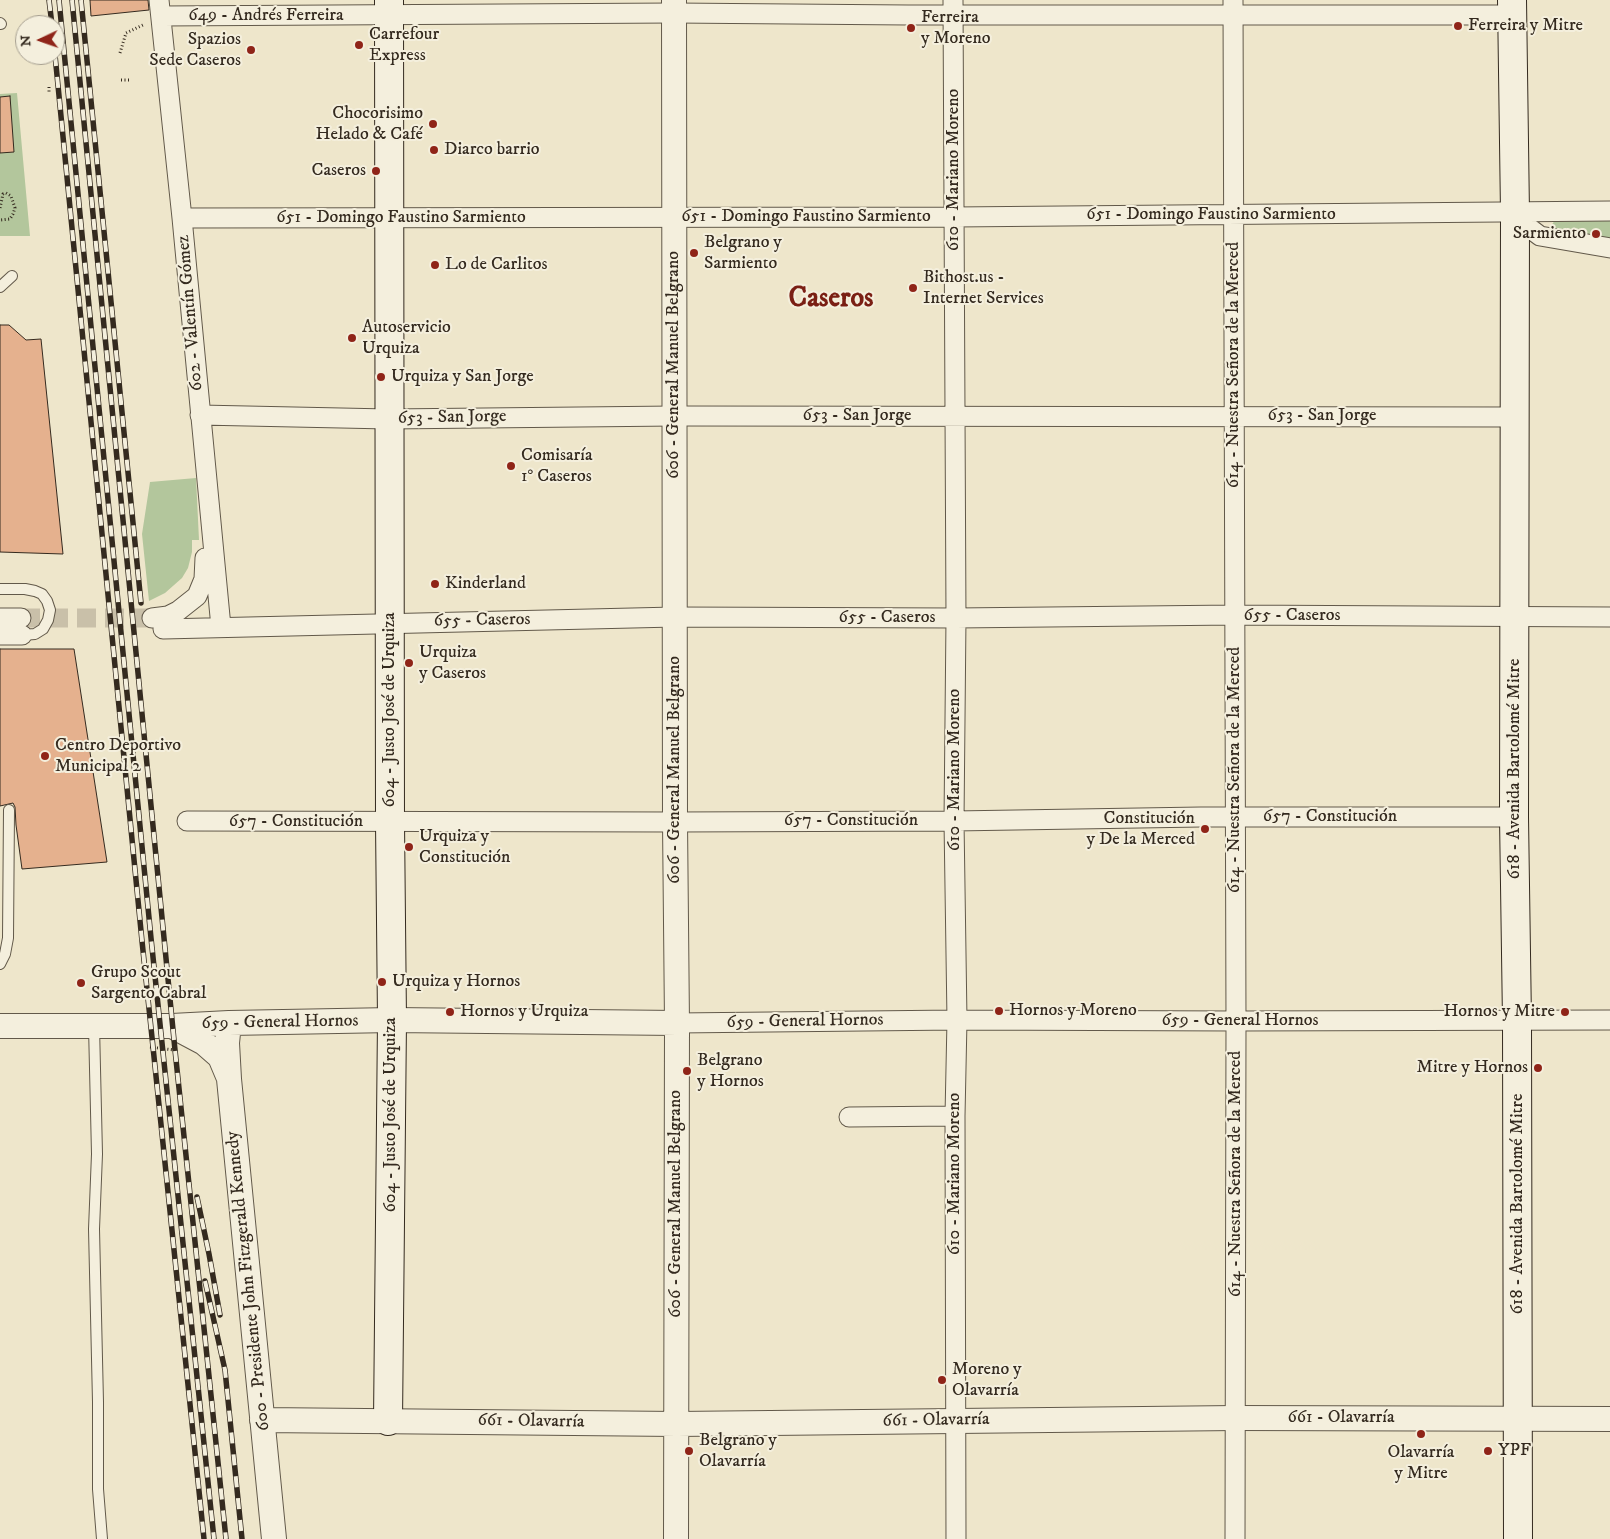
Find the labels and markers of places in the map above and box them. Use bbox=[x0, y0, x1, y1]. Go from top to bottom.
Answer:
place label: Ferreira y Moreno bbox=[921, 7, 991, 50]
place label: Ferreira y Mitre bbox=[1468, 15, 1583, 37]
marker: Ferreira y Mitre bbox=[1452, 20, 1464, 32]
marker: Ferreira y Moreno bbox=[905, 22, 917, 34]
place label: Carrefour Express bbox=[369, 24, 439, 66]
place label: Spazios Sede Caseros bbox=[149, 29, 241, 72]
marker: Carrefour Express bbox=[353, 39, 365, 51]
marker: Spazios Sede Caseros bbox=[245, 44, 257, 56]
place label: Chocorisimo Helado & Café bbox=[316, 103, 423, 146]
marker: Chocorisimo Helado & Café bbox=[427, 118, 439, 130]
place label: Diarco barrio bbox=[444, 139, 540, 161]
marker: Diarco barrio bbox=[428, 144, 440, 156]
place label: Caseros bbox=[311, 160, 366, 182]
marker: Caseros bbox=[370, 165, 382, 177]
place label: Sarmiento bbox=[1513, 223, 1586, 245]
marker: Sarmiento bbox=[1590, 228, 1602, 240]
place label: Belgrano y Sarmiento bbox=[704, 232, 782, 274]
marker: Belgrano y Sarmiento bbox=[688, 247, 700, 259]
place label: Lo de Carlitos bbox=[445, 254, 548, 276]
marker: Lo de Carlitos bbox=[429, 259, 441, 271]
place label: Bithost.us - Internet Services bbox=[923, 267, 1044, 310]
marker: Bithost.us - Internet Services bbox=[907, 282, 919, 294]
place label: Autoservicio Urquiza bbox=[362, 317, 451, 359]
marker: Autoservicio Urquiza bbox=[346, 332, 358, 344]
place label: Urquiza y San Jorge bbox=[391, 366, 534, 388]
marker: Urquiza y San Jorge bbox=[375, 371, 387, 383]
place label: Comisaría 1° Caseros bbox=[521, 445, 593, 488]
marker: Comisaría 1° Caseros bbox=[505, 460, 517, 472]
place label: Kinderland bbox=[445, 573, 526, 595]
marker: Kinderland bbox=[429, 578, 441, 590]
place label: Urquiza y Caseros bbox=[419, 642, 486, 684]
marker: Urquiza y Caseros bbox=[403, 657, 415, 669]
place label: Centro Deportivo Municipal 2 bbox=[55, 735, 181, 778]
marker: Centro Deportivo Municipal 2 bbox=[39, 750, 51, 762]
place label: Constitución y De la Merced bbox=[1086, 808, 1195, 851]
marker: Constitución y De la Merced bbox=[1199, 823, 1211, 835]
place label: Urquiza y Constitución bbox=[419, 826, 510, 869]
marker: Urquiza y Constitución bbox=[403, 841, 415, 853]
place label: Grupo Scout Sargento Cabral bbox=[91, 962, 206, 1004]
place label: Urquiza y Hornos bbox=[392, 971, 520, 993]
marker: Urquiza y Hornos bbox=[376, 976, 388, 988]
marker: Grupo Scout Sargento Cabral bbox=[75, 977, 87, 989]
place label: Hornos y Moreno bbox=[1009, 1000, 1137, 1022]
place label: Hornos y Urquiza bbox=[460, 1001, 588, 1023]
place label: Hornos y Mitre bbox=[1443, 1001, 1555, 1023]
marker: Hornos y Moreno bbox=[993, 1005, 1005, 1017]
marker: Hornos y Urquiza bbox=[444, 1006, 456, 1018]
marker: Hornos y Mitre bbox=[1559, 1006, 1571, 1018]
place label: Belgrano y Hornos bbox=[697, 1050, 764, 1092]
place label: Mitre y Hornos bbox=[1416, 1057, 1528, 1079]
marker: Mitre y Hornos bbox=[1532, 1062, 1544, 1074]
marker: Belgrano y Hornos bbox=[681, 1065, 693, 1077]
place label: Moreno y Olavarría bbox=[952, 1359, 1022, 1402]
marker: Moreno y Olavarría bbox=[936, 1374, 948, 1386]
marker: Olavarría y Mitre bbox=[1415, 1428, 1427, 1440]
place label: Belgrano y Olavarría bbox=[699, 1430, 777, 1472]
place label: YPF bbox=[1498, 1440, 1531, 1462]
place label: Olavarría y Mitre bbox=[1388, 1442, 1454, 1485]
marker: Belgrano y Olavarría bbox=[683, 1445, 695, 1457]
marker: YPF bbox=[1482, 1445, 1494, 1457]

